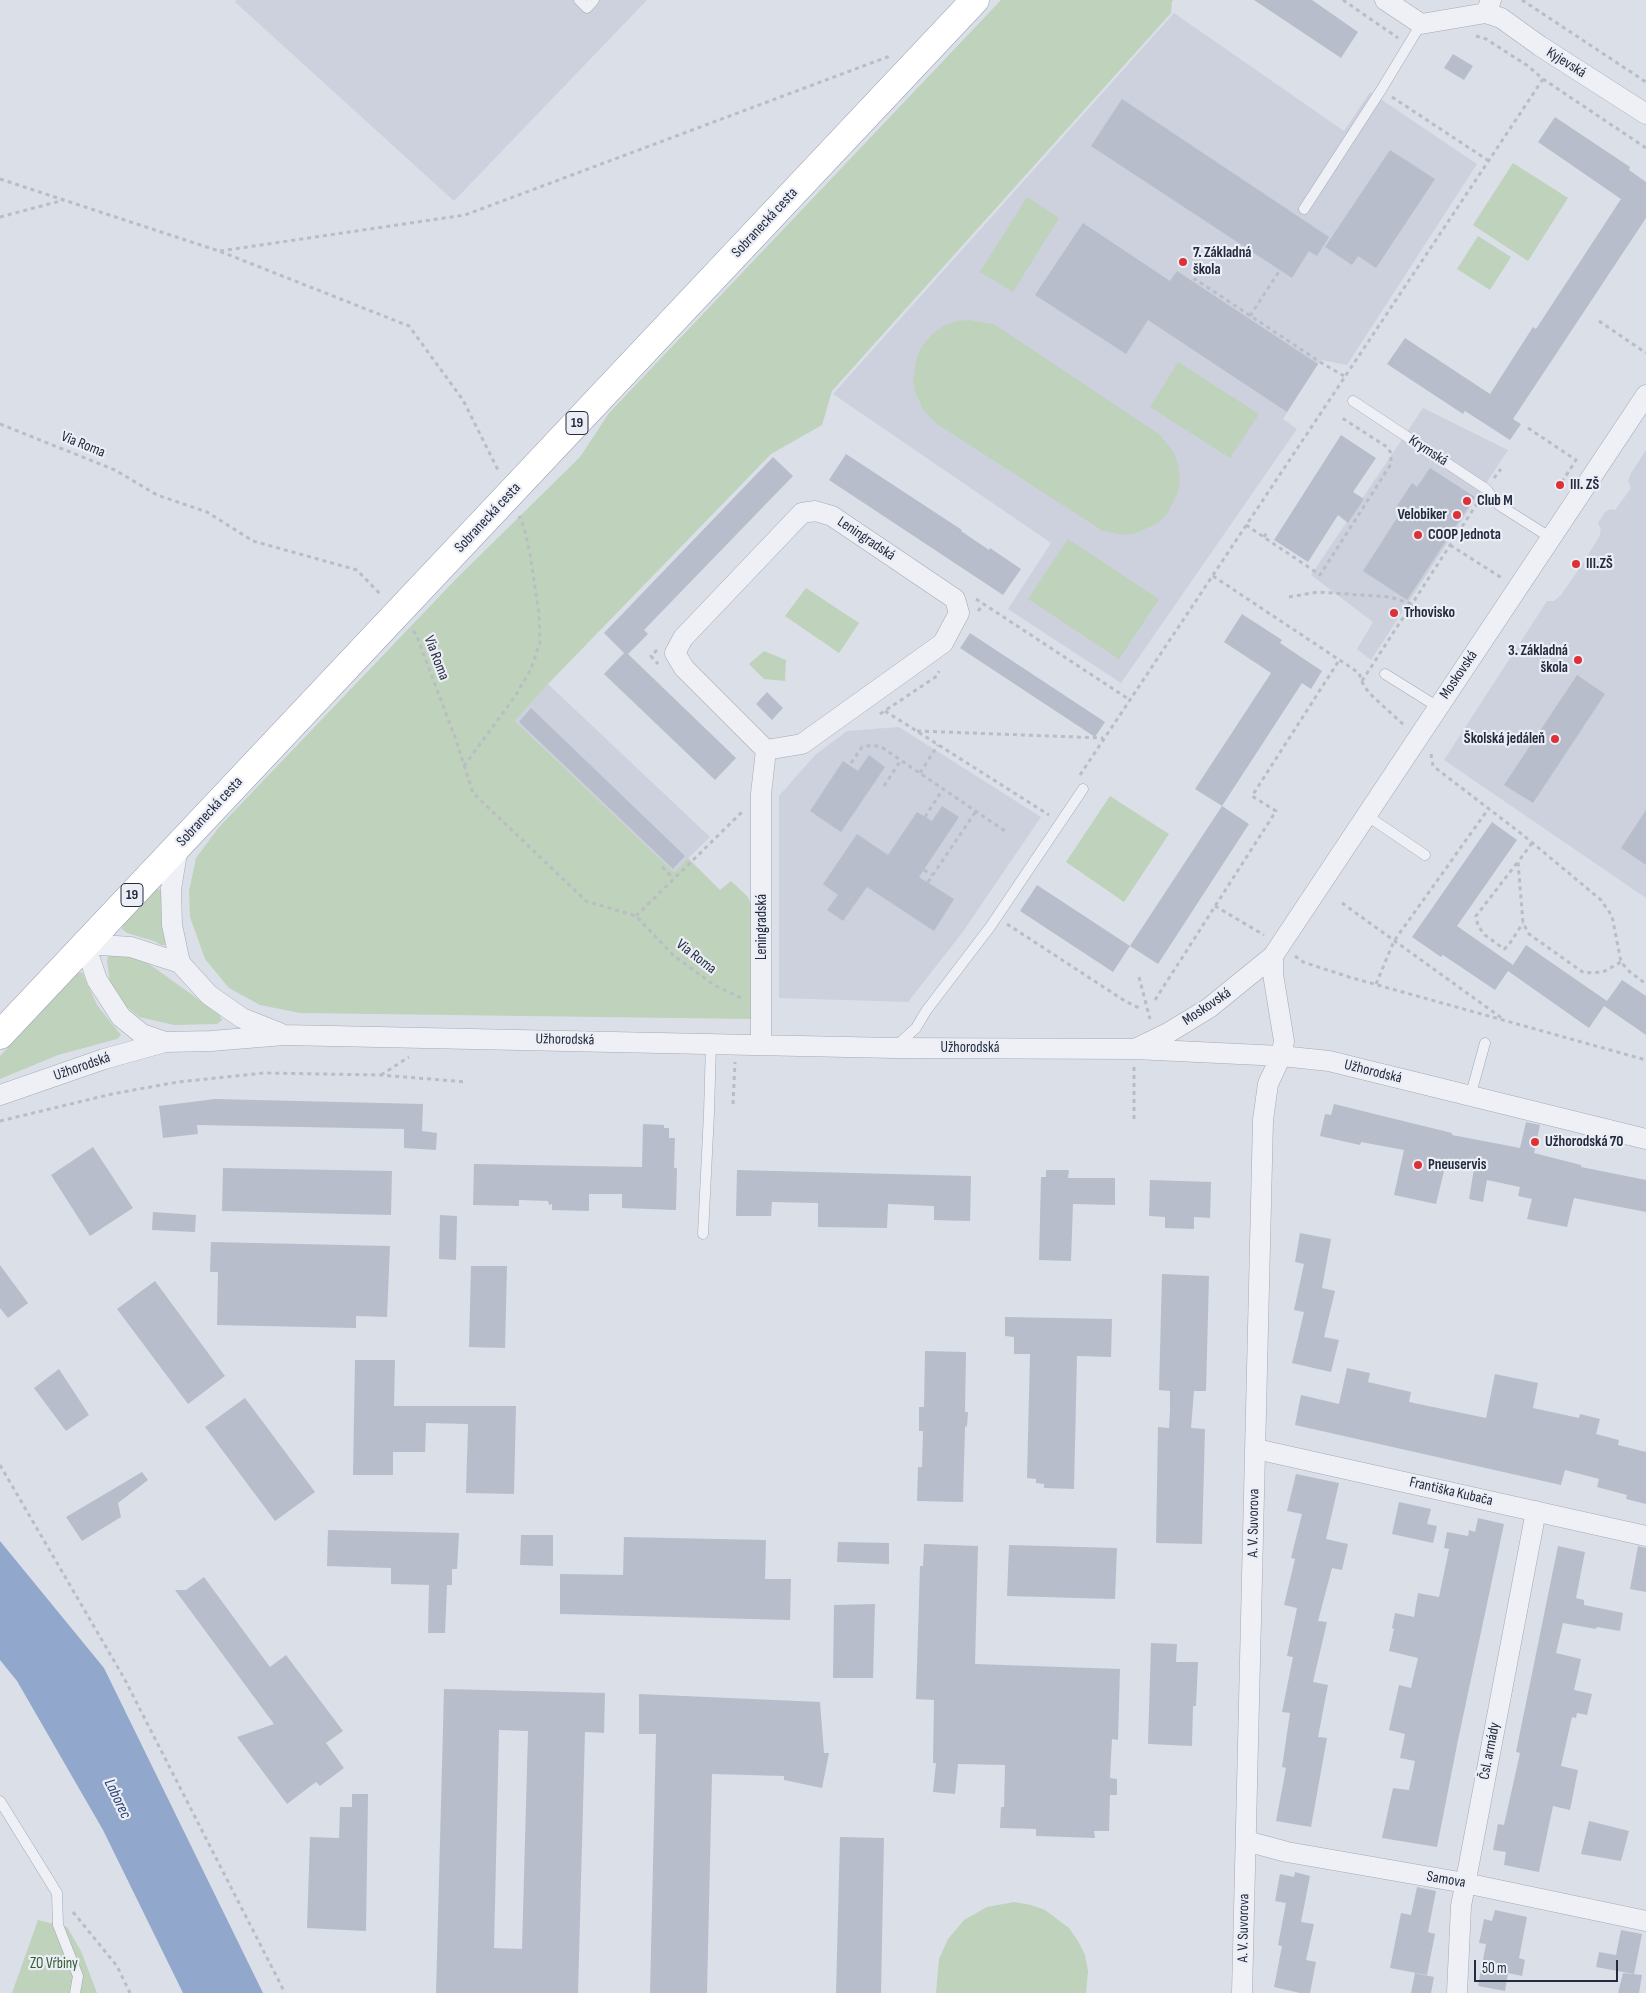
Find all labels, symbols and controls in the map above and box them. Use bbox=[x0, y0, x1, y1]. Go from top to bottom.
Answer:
street label: Kyjevská bbox=[1543, 44, 1589, 82]
street label: Sobranecká cesta bbox=[728, 184, 802, 262]
place label: 7. Základná škola bbox=[1193, 244, 1251, 279]
marker: 7. Základná škola bbox=[1177, 256, 1189, 268]
road number: 19 bbox=[566, 412, 588, 434]
street label: Via Roma bbox=[58, 428, 108, 462]
street label: Krymská bbox=[1405, 432, 1451, 470]
place label: III. ZŠ bbox=[1570, 476, 1599, 494]
street label: Sobranecká cesta bbox=[451, 479, 525, 557]
marker: III. ZŠ bbox=[1554, 479, 1566, 491]
place label: Club M bbox=[1477, 492, 1513, 510]
marker: Club M bbox=[1461, 495, 1473, 507]
place label: Velobiker bbox=[1398, 506, 1447, 524]
marker: Velobiker bbox=[1451, 509, 1463, 521]
street label: Leningradská bbox=[834, 513, 898, 565]
place label: COOP Jednota bbox=[1428, 526, 1501, 544]
marker: COOP Jednota bbox=[1412, 529, 1424, 541]
place label: III.ZŠ bbox=[1586, 555, 1613, 573]
marker: III.ZŠ bbox=[1570, 558, 1582, 570]
place label: Trhovisko bbox=[1404, 604, 1455, 622]
marker: Trhovisko bbox=[1388, 607, 1400, 619]
street label: Via Roma bbox=[419, 633, 453, 683]
place label: 3. Základná škola bbox=[1508, 642, 1568, 677]
street label: Moskovská bbox=[1436, 647, 1482, 703]
marker: 3. Základná škola bbox=[1572, 654, 1584, 666]
place label: Školská jedáleň bbox=[1464, 730, 1545, 748]
marker: Školská jedáleň bbox=[1549, 733, 1561, 745]
street label: Sobranecká cesta bbox=[173, 773, 247, 851]
road number: 19 bbox=[121, 884, 143, 906]
street label: Leningradská bbox=[753, 894, 771, 960]
street label: Via Roma bbox=[672, 936, 720, 978]
street label: Moskovská bbox=[1179, 984, 1235, 1030]
street label: Užhorodská bbox=[535, 1030, 595, 1050]
street label: Užhorodská bbox=[941, 1039, 999, 1057]
street label: Užhorodská bbox=[51, 1049, 113, 1085]
street label: Užhorodská bbox=[1342, 1056, 1404, 1088]
place label: Užhorodská 70 bbox=[1545, 1133, 1623, 1151]
marker: Užhorodská 70 bbox=[1529, 1136, 1541, 1148]
place label: Pneuservis bbox=[1428, 1156, 1486, 1174]
marker: Pneuservis bbox=[1412, 1159, 1424, 1171]
street label: Františka Kubača bbox=[1408, 1474, 1494, 1510]
street label: A. V. Suvorova bbox=[1244, 1489, 1264, 1557]
street label: Čsl. armády bbox=[1476, 1721, 1504, 1781]
water label: Laborec bbox=[99, 1776, 135, 1822]
street label: Samova bbox=[1425, 1868, 1467, 1892]
street label: A. V. Suvorova bbox=[1234, 1894, 1254, 1962]
scale bar bbox=[1476, 1950, 1620, 1982]
park label: ZO Vŕbiny bbox=[30, 1955, 78, 1973]
text: 50 m bbox=[1482, 1959, 1507, 1978]

